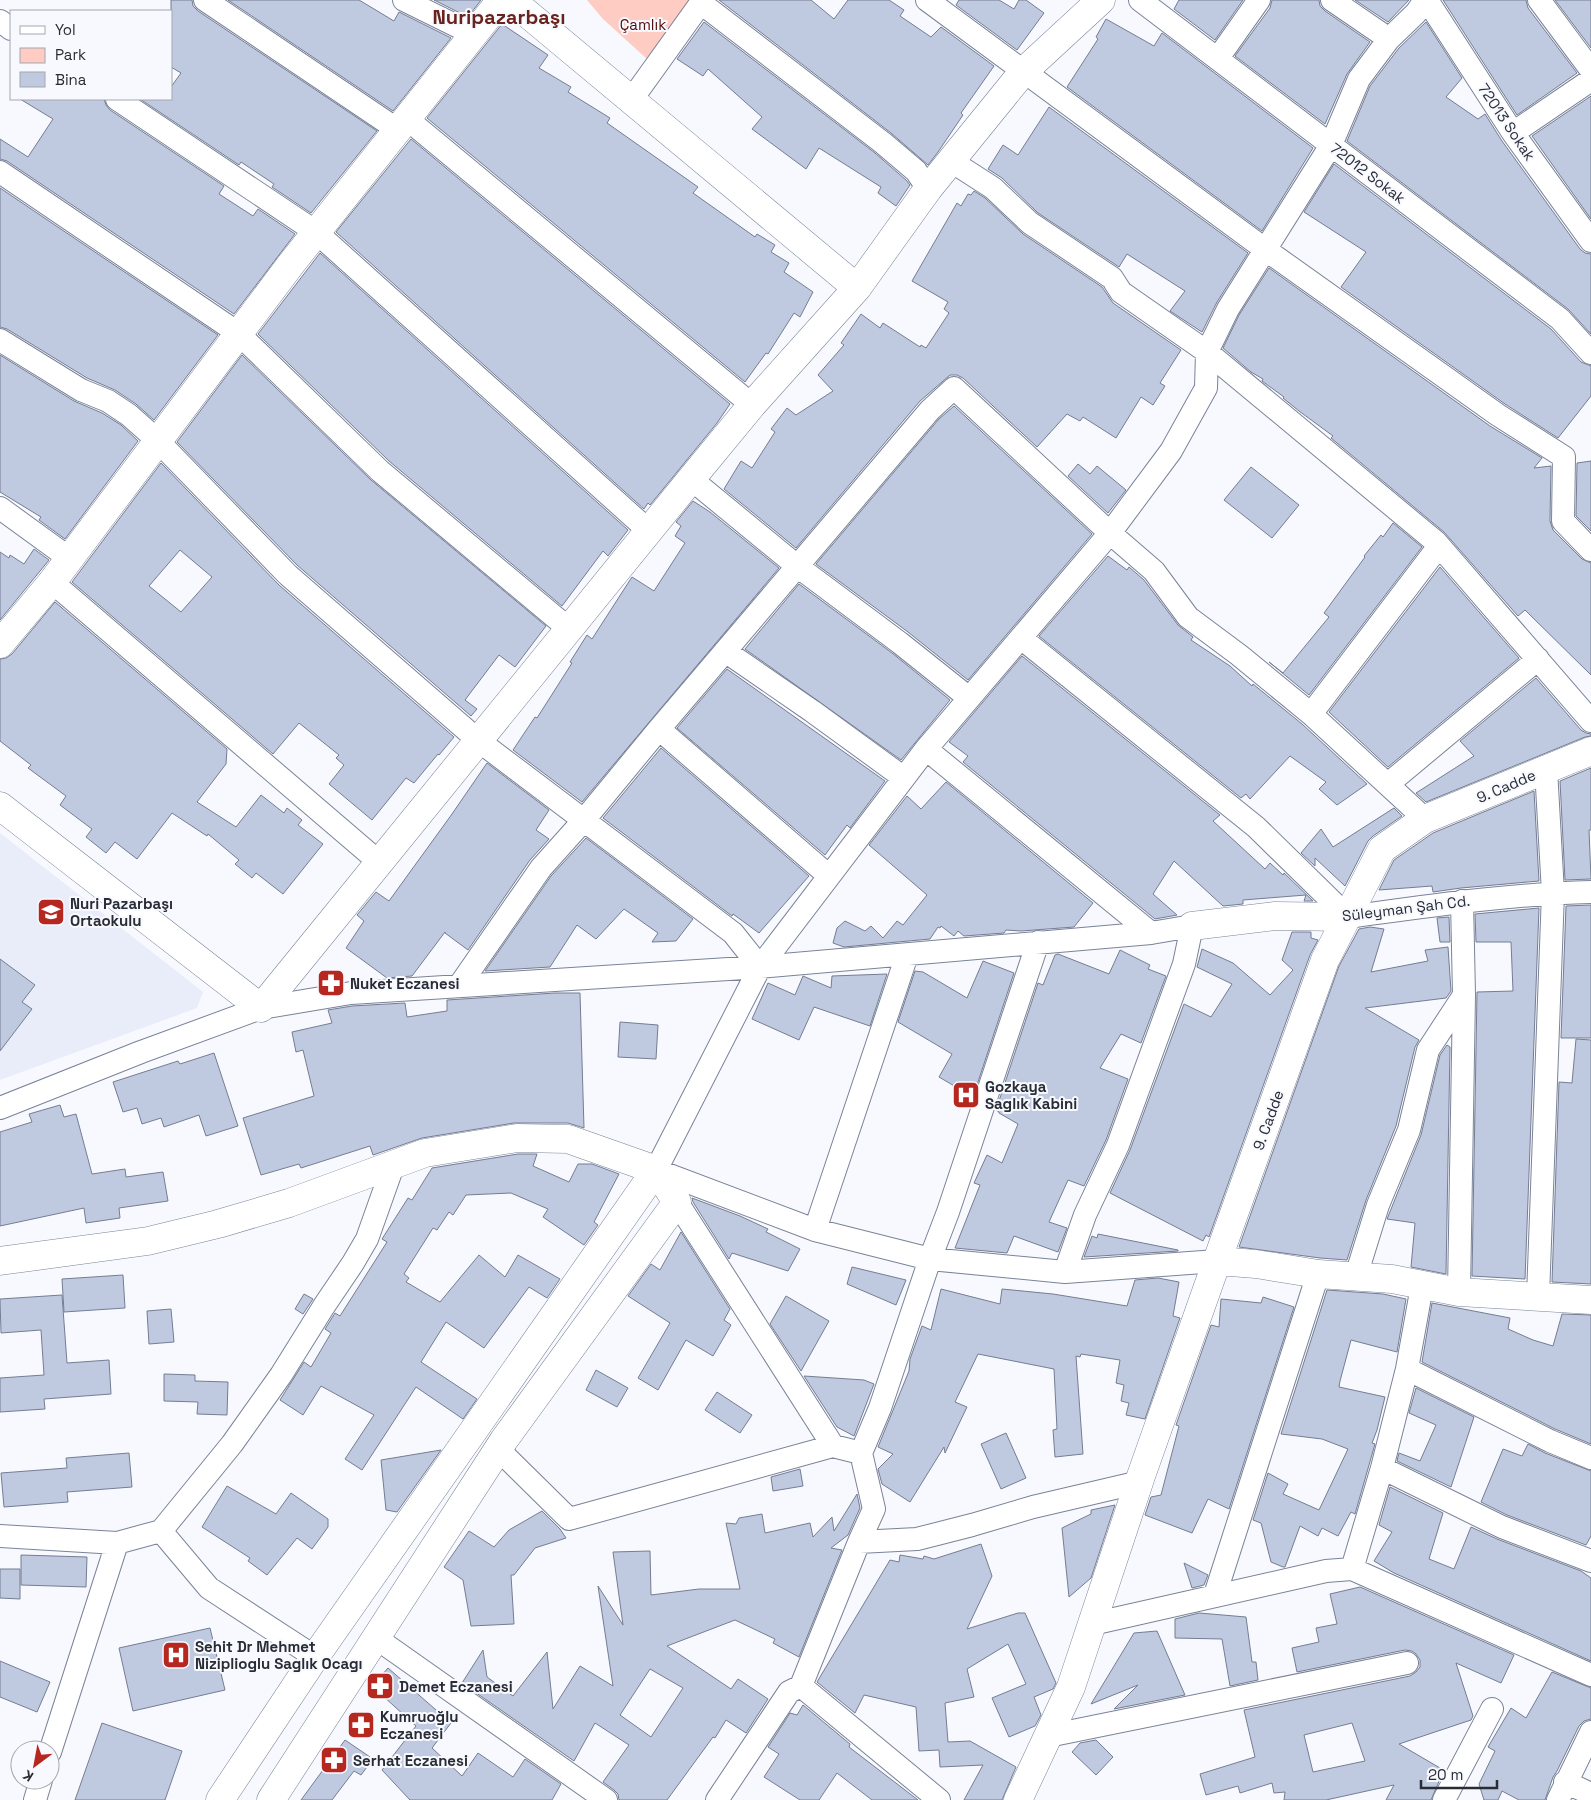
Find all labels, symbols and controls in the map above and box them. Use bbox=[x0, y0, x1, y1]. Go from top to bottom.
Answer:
district label: Nuripazarbaşı bbox=[432, 4, 566, 30]
legend bbox=[10, 10, 172, 100]
park label: Çamlık bbox=[620, 15, 666, 34]
text: Yol bbox=[55, 20, 76, 39]
text: Park bbox=[55, 45, 86, 64]
text: Bina bbox=[55, 70, 87, 89]
street label: 72013 Sokak bbox=[1474, 80, 1540, 164]
street label: 72012 Sokak bbox=[1327, 139, 1409, 207]
street label: 9. Cadde bbox=[1474, 765, 1539, 807]
street label: Süleyman Şah Cd. bbox=[1341, 891, 1471, 925]
place label: Nuri Pazarbaşı Ortaokulu bbox=[70, 894, 173, 930]
school or university icon: Nuri Pazarbaşı Ortaokulu bbox=[36, 897, 66, 927]
pharmacy icon: Nuket Eczanesi bbox=[316, 968, 346, 998]
place label: Nuket Eczanesi bbox=[350, 974, 460, 993]
place label: Gozkaya Saglık Kabini bbox=[985, 1077, 1077, 1113]
hospital icon: Gozkaya Saglık Kabini bbox=[951, 1080, 981, 1110]
street label: 9. Cadde bbox=[1248, 1087, 1288, 1153]
place label: Sehit Dr Mehmet Niziplioglu Saglık Ocagı bbox=[195, 1637, 363, 1673]
hospital icon: Sehit Dr Mehmet Niziplioglu Saglık Ocagı bbox=[161, 1640, 191, 1670]
pharmacy icon: Demet Eczanesi bbox=[365, 1671, 395, 1701]
place label: Demet Eczanesi bbox=[399, 1677, 513, 1696]
place label: Kumruoğlu Eczanesi bbox=[380, 1707, 458, 1743]
pharmacy icon: Kumruoğlu Eczanesi bbox=[346, 1710, 376, 1740]
north arrow bbox=[10, 1740, 60, 1790]
pharmacy icon: Serhat Eczanesi bbox=[319, 1745, 349, 1775]
place label: Serhat Eczanesi bbox=[353, 1751, 468, 1770]
scale bar bbox=[1421, 1758, 1497, 1790]
text: 20 m bbox=[1428, 1765, 1463, 1784]
text: K bbox=[19, 1766, 37, 1786]

